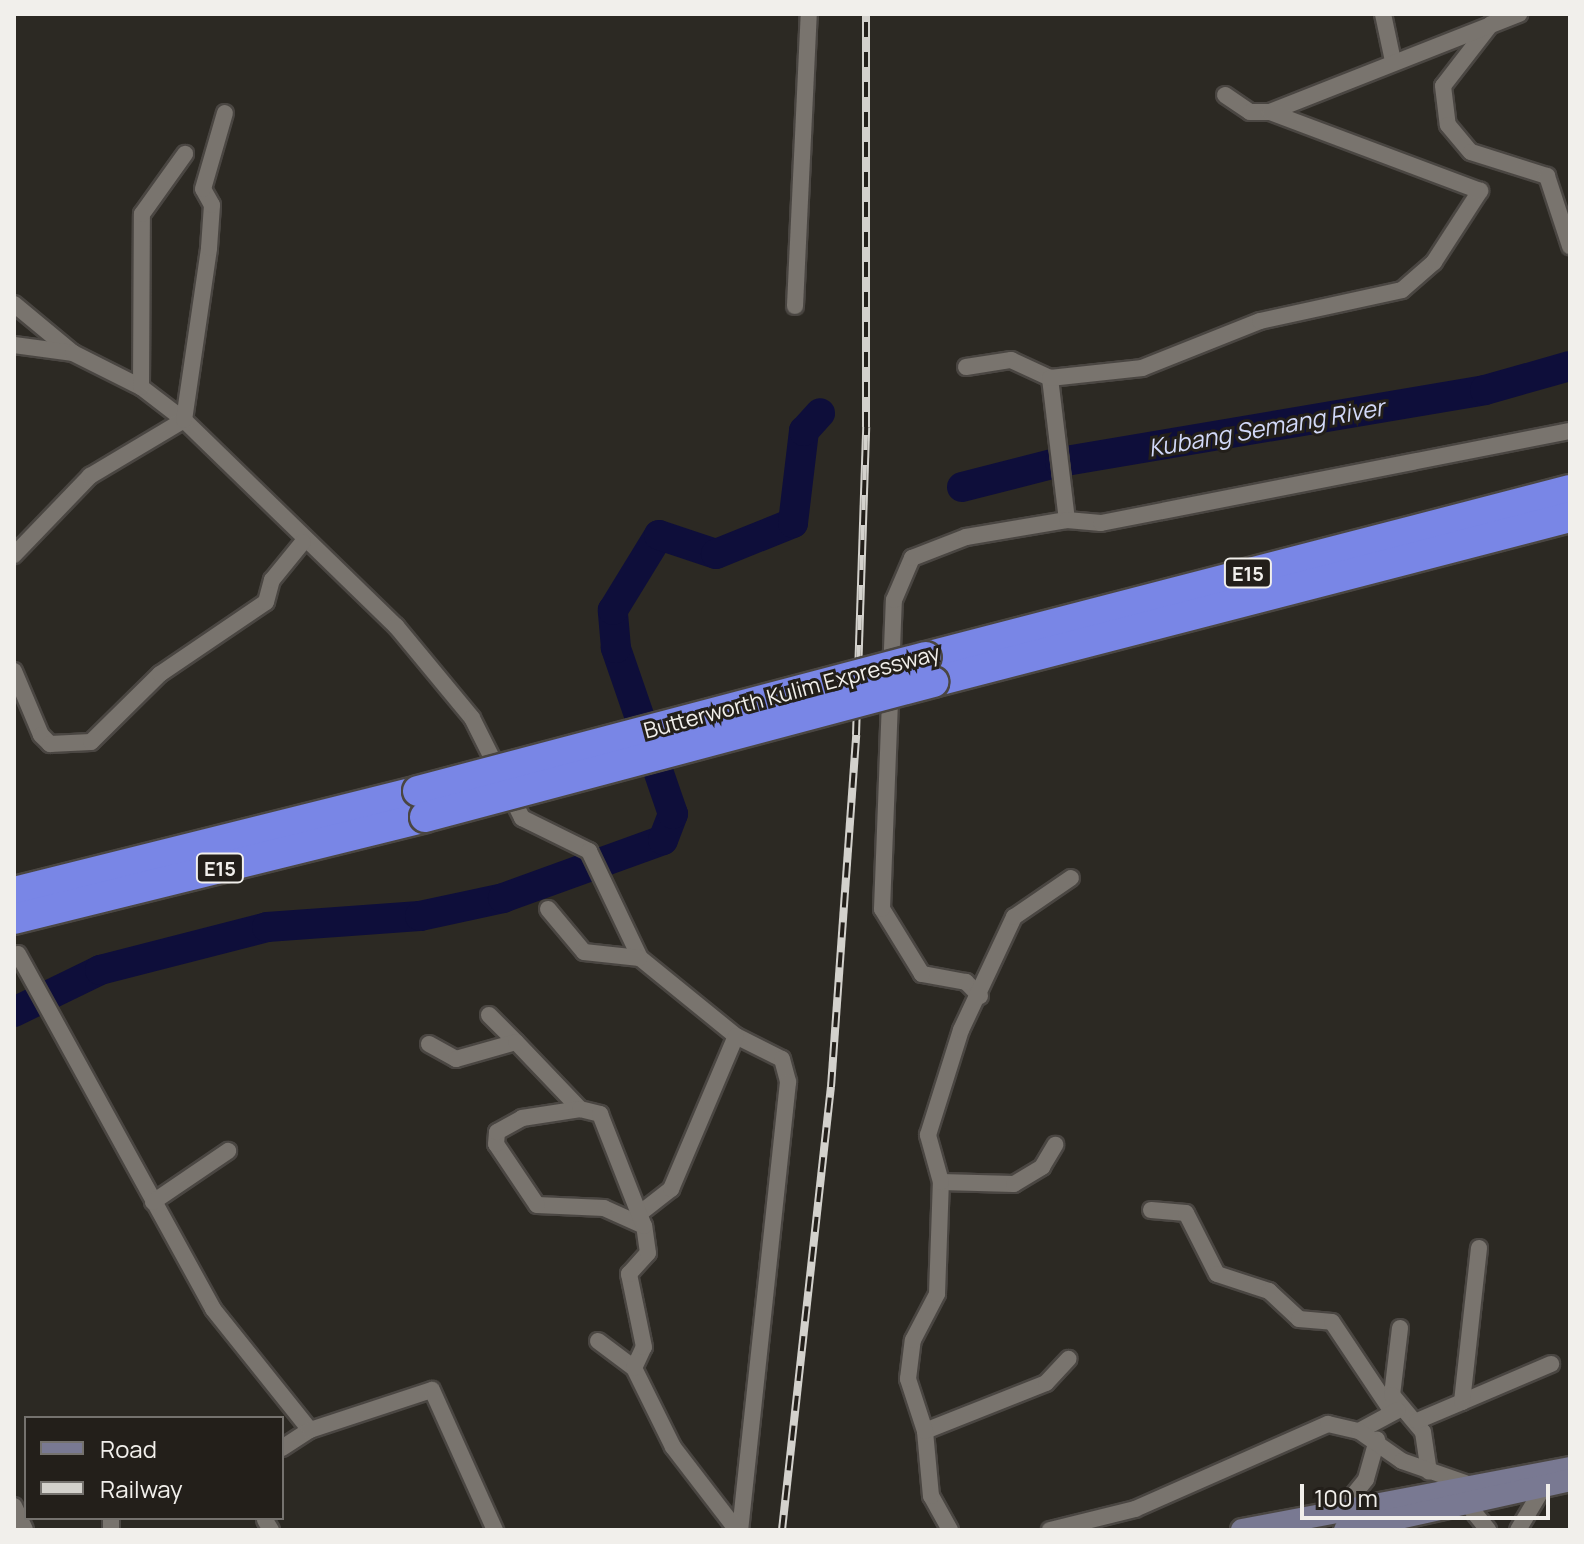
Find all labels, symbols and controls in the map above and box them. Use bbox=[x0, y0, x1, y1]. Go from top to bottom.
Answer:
water label: Kubang Semang River bbox=[1146, 392, 1386, 462]
road number: E15 bbox=[1222, 557, 1274, 589]
street label: Butterworth Kulim Expressway bbox=[641, 640, 943, 744]
road number: E15 bbox=[194, 852, 246, 884]
legend bbox=[24, 1416, 284, 1520]
text: Road bbox=[100, 1432, 157, 1465]
scale bar bbox=[1304, 1468, 1554, 1518]
text: Railway bbox=[100, 1472, 183, 1505]
text: 100 m bbox=[1314, 1481, 1378, 1514]

